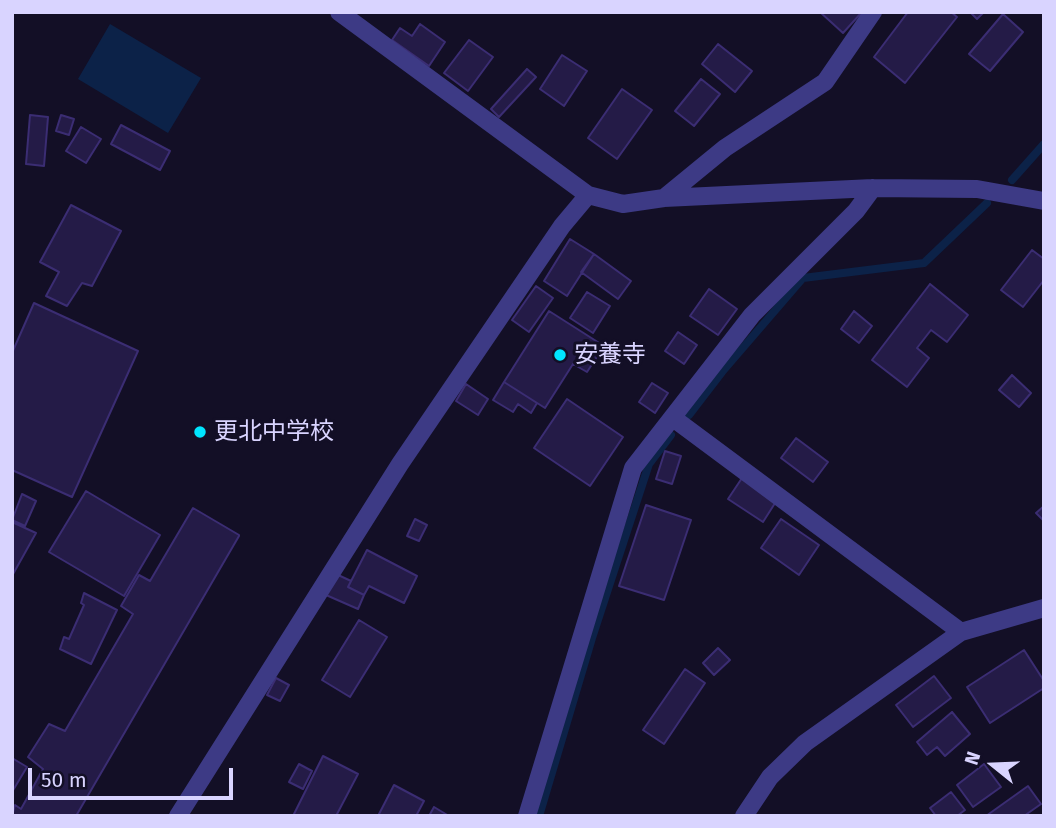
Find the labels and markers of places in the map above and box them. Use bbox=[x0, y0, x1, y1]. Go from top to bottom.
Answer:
place label: 安養寺 bbox=[574, 341, 646, 369]
marker: 安養寺 bbox=[552, 347, 568, 363]
place label: 更北中学校 bbox=[214, 418, 334, 446]
marker: 更北中学校 bbox=[192, 424, 208, 440]

